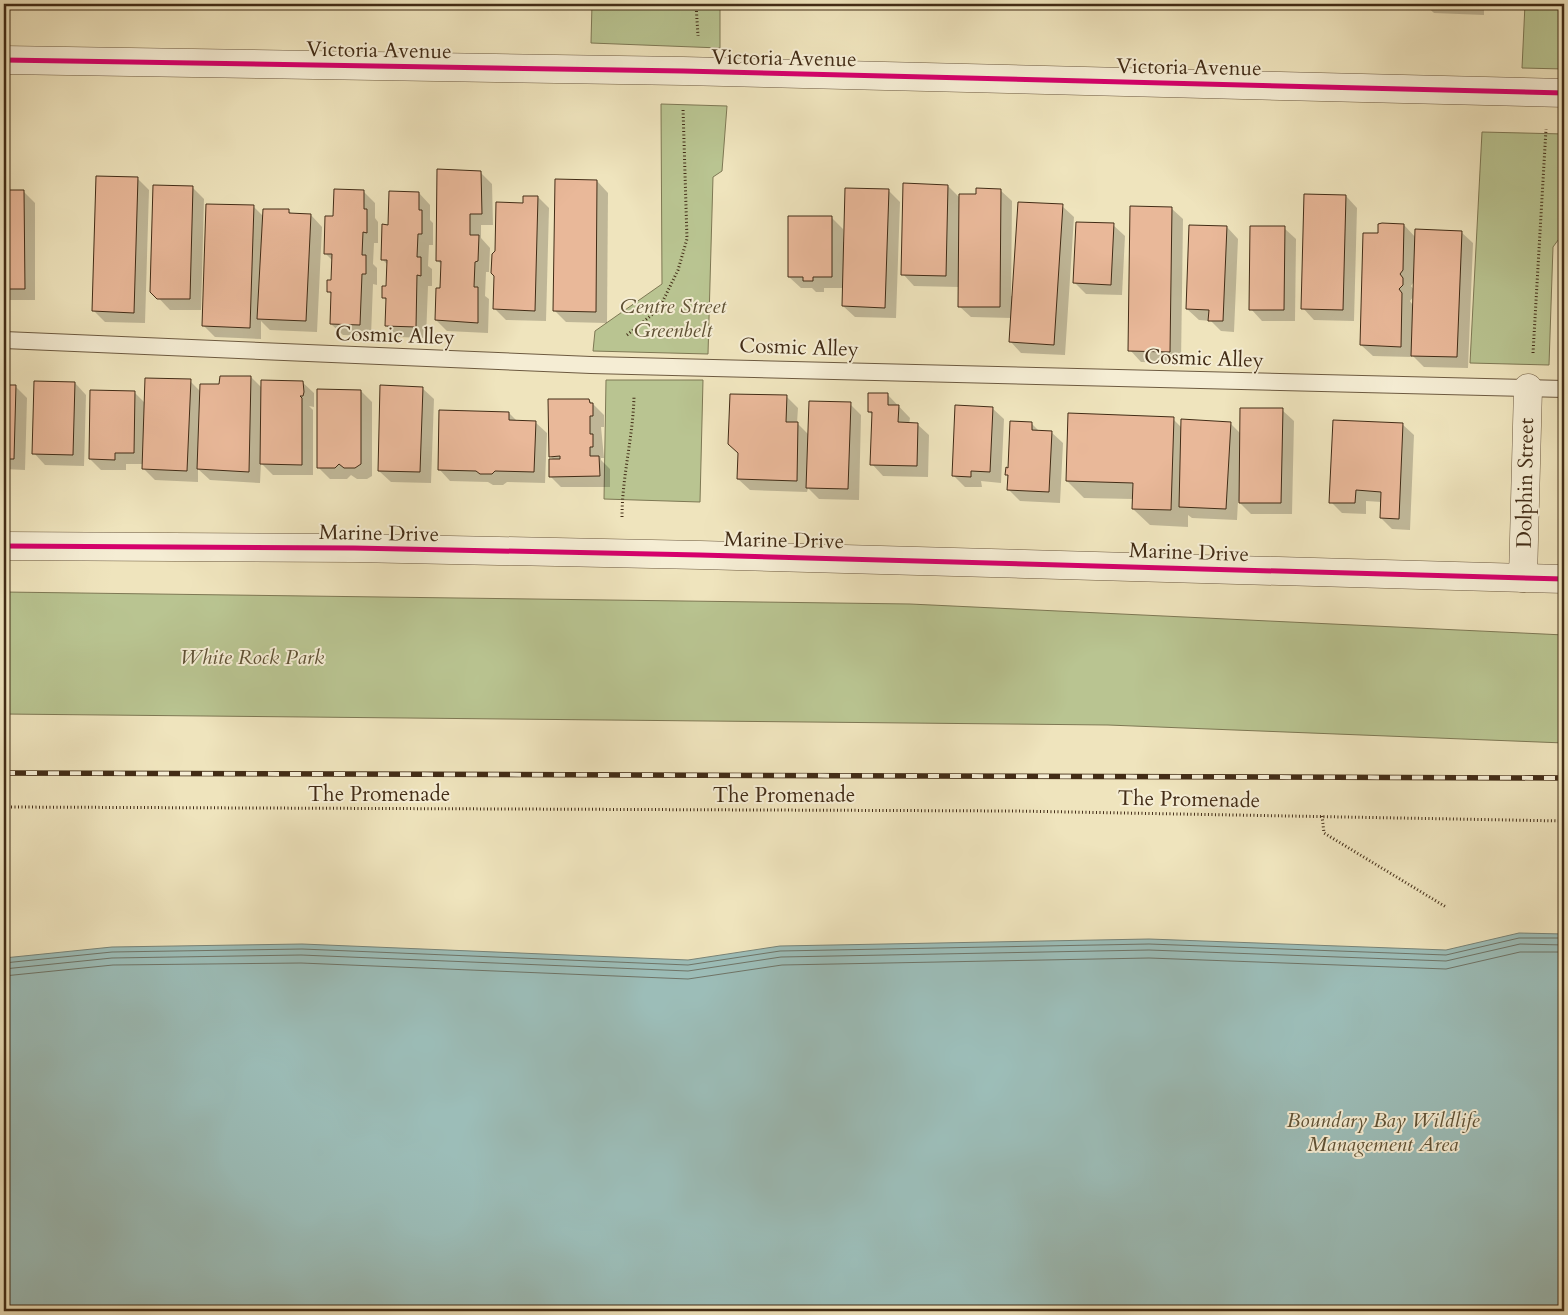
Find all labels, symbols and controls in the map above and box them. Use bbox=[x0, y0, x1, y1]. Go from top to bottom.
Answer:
street label: Victoria Avenue bbox=[306, 35, 452, 66]
street label: Victoria Avenue bbox=[711, 43, 857, 74]
street label: Victoria Avenue bbox=[1116, 52, 1262, 83]
park label: Centre Street Greenbelt bbox=[620, 292, 727, 345]
street label: Cosmic Alley bbox=[335, 319, 455, 352]
street label: Cosmic Alley bbox=[739, 331, 859, 364]
street label: Cosmic Alley bbox=[1144, 342, 1264, 375]
street label: Dolphin Street bbox=[1510, 417, 1541, 548]
street label: Marine Drive bbox=[319, 518, 439, 549]
street label: Marine Drive bbox=[724, 525, 844, 556]
street label: Marine Drive bbox=[1128, 536, 1250, 569]
park label: White Rock Park bbox=[180, 643, 325, 672]
street label: The Promenade bbox=[308, 780, 450, 809]
street label: The Promenade bbox=[713, 781, 855, 810]
street label: The Promenade bbox=[1117, 784, 1261, 815]
park label: Boundary Bay Wildlife Management Area bbox=[1286, 1106, 1481, 1159]

